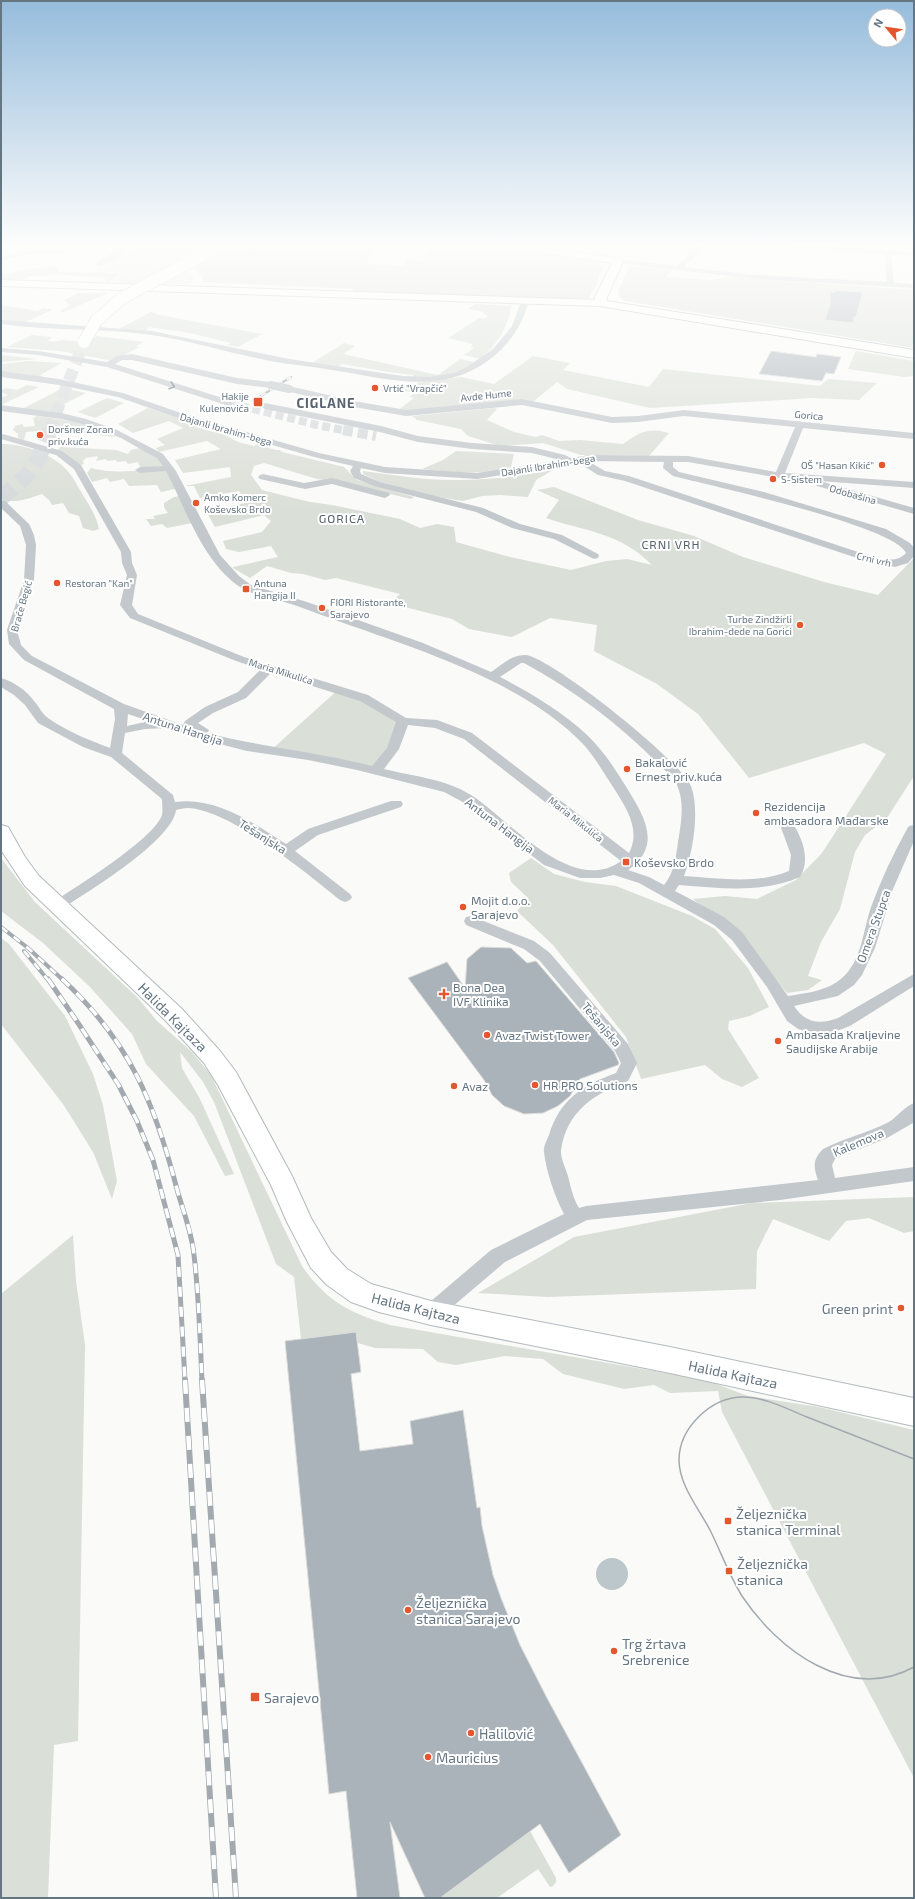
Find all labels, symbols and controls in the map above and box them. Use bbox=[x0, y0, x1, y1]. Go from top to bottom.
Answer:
north arrow bbox=[867, 8, 907, 48]
text: N bbox=[870, 16, 885, 30]
one-way arrow bbox=[168, 381, 175, 390]
place label: Vrtić "Vrapčić" bbox=[383, 382, 447, 394]
marker: Vrtić "Vrapčić" bbox=[370, 383, 380, 393]
street label: Avde Hume bbox=[460, 386, 512, 404]
place label: Hakije Kulenovića bbox=[200, 390, 249, 414]
district label: CIGLANE bbox=[296, 395, 356, 411]
marker: Hakije Kulenovića bbox=[252, 396, 264, 408]
street label: Gorica bbox=[794, 408, 824, 422]
street label: Dajanli Ibrahim-bega bbox=[179, 410, 273, 448]
place label: Doršner Zoran priv.kuća bbox=[48, 423, 113, 447]
marker: Doršner Zoran priv.kuća bbox=[35, 430, 45, 440]
street label: Dajanli Ibrahim-bega bbox=[500, 452, 596, 478]
place label: OŠ "Hasan Kikić" bbox=[801, 459, 874, 471]
marker: OŠ "Hasan Kikić" bbox=[877, 460, 887, 470]
place label: S-Sistem bbox=[781, 473, 822, 485]
marker: S-Sistem bbox=[768, 474, 778, 484]
street label: Odobašina bbox=[828, 482, 878, 506]
place label: Amko Komerc Koševsko Brdo bbox=[204, 491, 271, 515]
marker: Amko Komerc Koševsko Brdo bbox=[191, 498, 201, 508]
district label: GORICA bbox=[319, 511, 365, 525]
district label: CRNI VRH bbox=[642, 537, 701, 551]
street label: Crni vrh bbox=[856, 549, 893, 569]
place label: Restoran "Kan" bbox=[65, 577, 133, 589]
place label: Antuna Hangija II bbox=[254, 577, 296, 601]
marker: Restoran "Kan" bbox=[52, 578, 62, 588]
street label: Braće Begić bbox=[8, 579, 34, 633]
marker: Antuna Hangija II bbox=[241, 584, 251, 594]
place label: FIORI Ristorante, Sarajevo bbox=[330, 596, 406, 620]
marker: FIORI Ristorante, Sarajevo bbox=[317, 603, 327, 613]
place label: Turbe Zindžirli Ibrahim-dede na Gorici bbox=[689, 613, 792, 637]
marker: Turbe Zindžirli Ibrahim-dede na Gorici bbox=[795, 620, 805, 630]
street label: Maria Mikulića bbox=[248, 656, 314, 686]
street label: Antuna Hangija bbox=[141, 709, 225, 748]
place label: Bakalović Ernest priv.kuća bbox=[635, 755, 722, 783]
marker: Bakalović Ernest priv.kuća bbox=[622, 764, 632, 774]
street label: Antuna Hangija bbox=[462, 794, 537, 856]
street label: Maria Mikulića bbox=[546, 794, 606, 844]
place label: Rezidencija ambasadora Mađarske bbox=[764, 799, 889, 827]
marker: Rezidencija ambasadora Mađarske bbox=[751, 808, 761, 818]
street label: Tešanjska bbox=[236, 816, 289, 857]
place label: Koševsko Brdo bbox=[634, 855, 714, 869]
marker: Koševsko Brdo bbox=[621, 857, 631, 867]
street label: Omera Stupca bbox=[853, 888, 893, 964]
place label: Mojit d.o.o. Sarajevo bbox=[471, 893, 530, 922]
marker: Mojit d.o.o. Sarajevo bbox=[458, 902, 468, 912]
street label: Halida Kajtaza bbox=[135, 979, 211, 1055]
place label: Bona Dea IVF Klinika bbox=[453, 980, 509, 1008]
marker: Bona Dea IVF Klinika bbox=[438, 988, 450, 1000]
street label: Tešanjska bbox=[579, 999, 625, 1050]
place label: Ambasada Kraljevine Saudijske Arabije bbox=[786, 1027, 900, 1056]
place label: Avaz Twist Tower bbox=[495, 1028, 589, 1042]
marker: Avaz Twist Tower bbox=[482, 1030, 492, 1040]
marker: Ambasada Kraljevine Saudijske Arabije bbox=[773, 1036, 783, 1046]
place label: HR PRO Solutions bbox=[543, 1078, 638, 1092]
place label: Avaz bbox=[462, 1079, 488, 1093]
marker: HR PRO Solutions bbox=[530, 1080, 540, 1090]
marker: Avaz bbox=[449, 1081, 459, 1091]
street label: Kalemova bbox=[830, 1125, 886, 1159]
street label: Halida Kajtaza bbox=[370, 1289, 462, 1327]
place label: Green print bbox=[822, 1300, 893, 1317]
marker: Green print bbox=[896, 1303, 906, 1313]
street label: Halida Kajtaza bbox=[687, 1356, 779, 1392]
place label: Željeznička stanica Terminal bbox=[736, 1505, 841, 1538]
marker: Željeznička stanica Terminal bbox=[723, 1516, 733, 1526]
place label: Željeznička stanica bbox=[737, 1555, 808, 1588]
marker: Željeznička stanica bbox=[724, 1566, 734, 1576]
place label: Željeznička stanica Sarajevo bbox=[416, 1594, 521, 1627]
marker: Željeznička stanica Sarajevo bbox=[403, 1605, 413, 1615]
place label: Trg žrtava Srebrenice bbox=[622, 1635, 690, 1668]
marker: Trg žrtava Srebrenice bbox=[609, 1646, 619, 1656]
place label: Sarajevo bbox=[264, 1689, 319, 1706]
marker: Sarajevo bbox=[249, 1691, 261, 1703]
place label: Halilović bbox=[479, 1725, 534, 1742]
marker: Halilović bbox=[466, 1728, 476, 1738]
place label: Mauricius bbox=[436, 1749, 498, 1766]
marker: Mauricius bbox=[423, 1752, 433, 1762]

